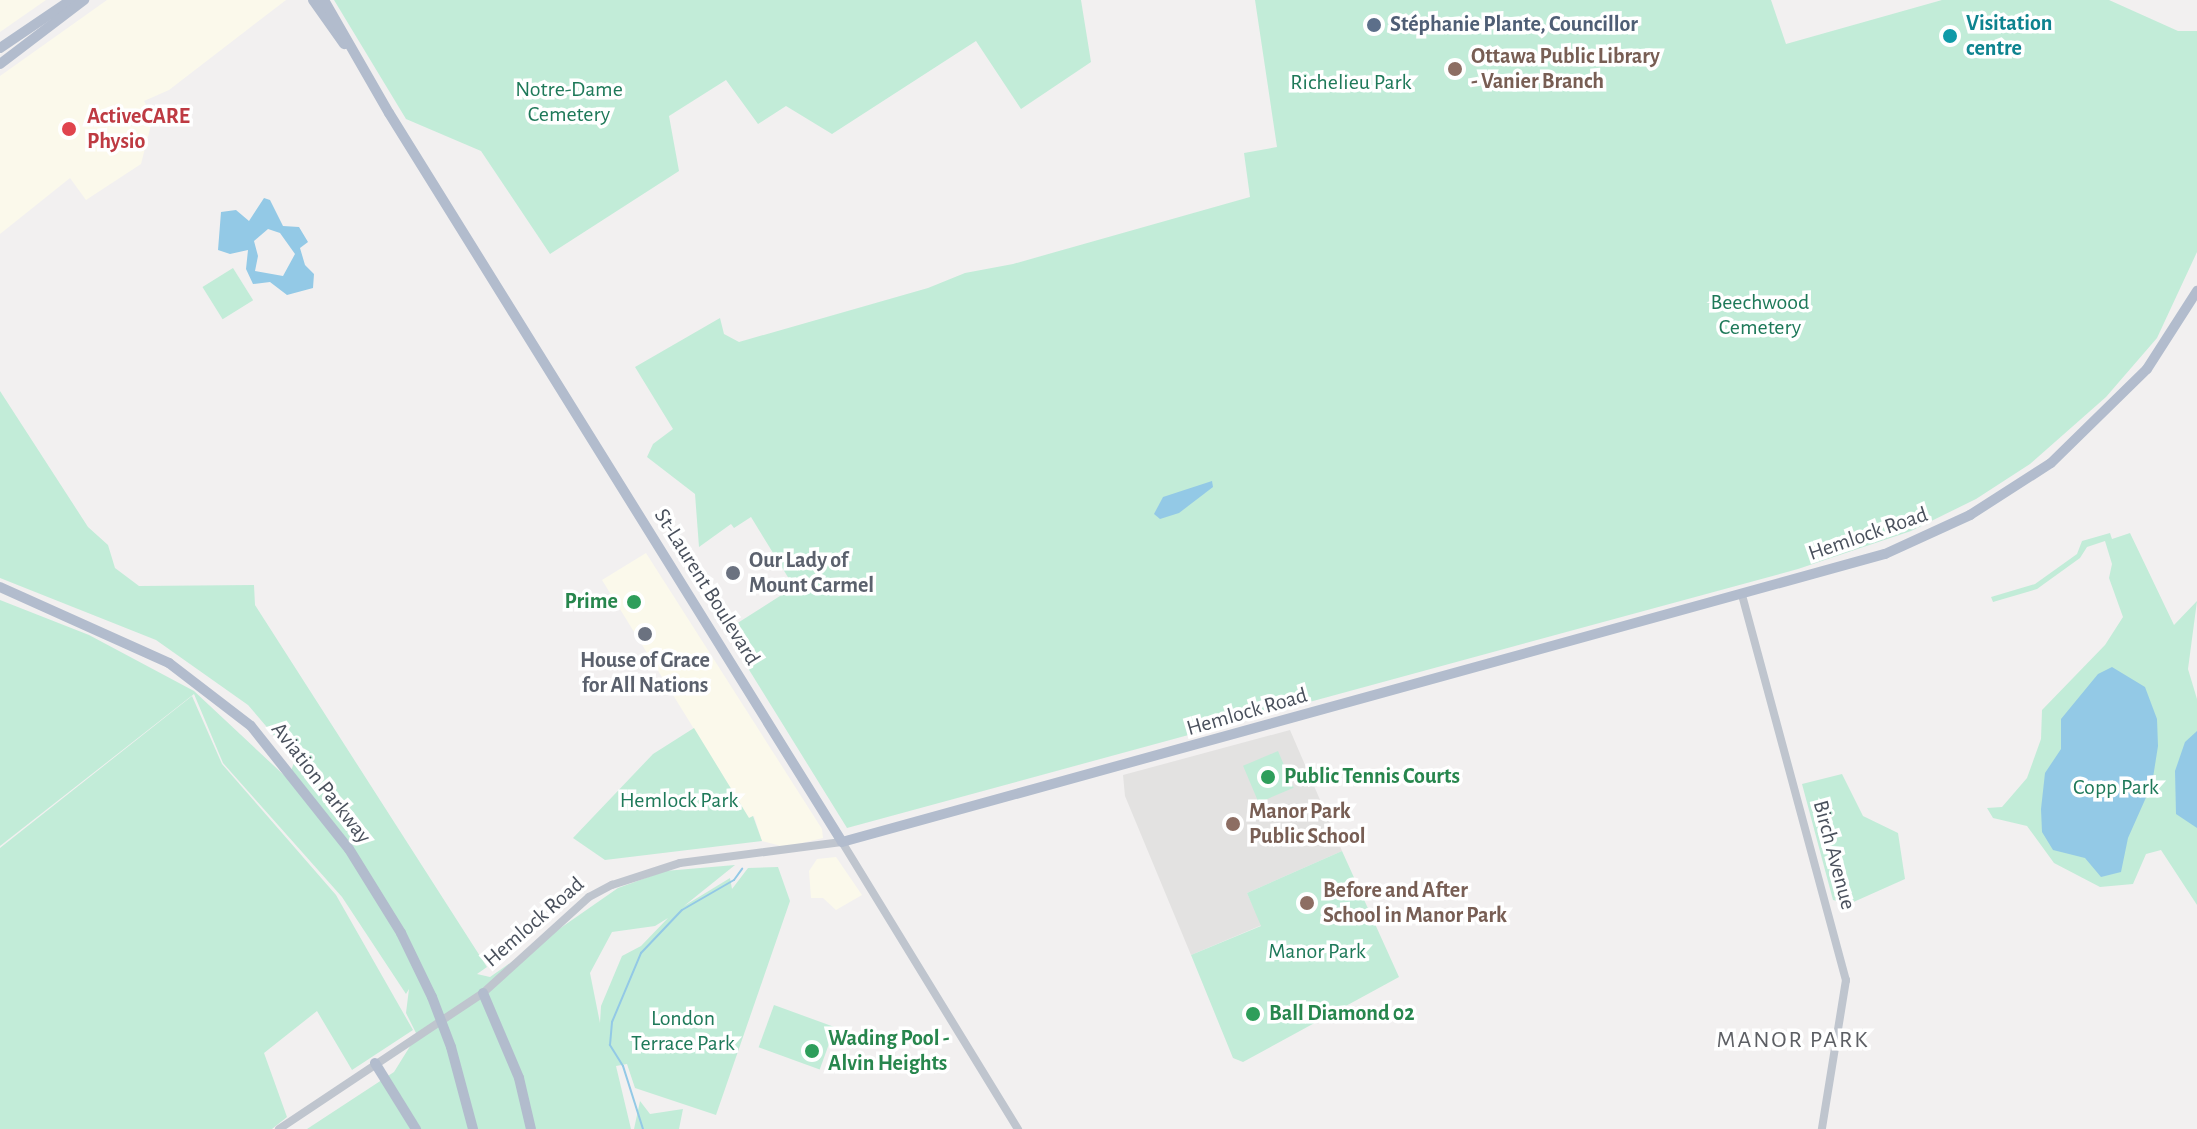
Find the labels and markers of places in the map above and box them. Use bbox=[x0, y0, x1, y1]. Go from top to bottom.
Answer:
place label: Visitation centre bbox=[1966, 10, 2052, 62]
place label: Stéphanie Plante, Councillor bbox=[1390, 12, 1638, 38]
marker: Stéphanie Plante, Councillor bbox=[1365, 16, 1383, 34]
marker: Visitation centre bbox=[1941, 27, 1959, 45]
place label: Ottawa Public Library - Vanier Branch bbox=[1471, 43, 1660, 94]
marker: Ottawa Public Library - Vanier Branch bbox=[1446, 60, 1464, 78]
place label: ActiveCARE Physio bbox=[87, 103, 190, 154]
marker: ActiveCARE Physio bbox=[58, 118, 80, 140]
place label: Our Lady of Mount Carmel bbox=[749, 547, 874, 598]
marker: Our Lady of Mount Carmel bbox=[724, 564, 742, 582]
place label: Prime bbox=[564, 589, 618, 615]
marker: Prime bbox=[625, 593, 643, 611]
marker: House of Grace for All Nations bbox=[636, 625, 654, 643]
place label: House of Grace for All Nations bbox=[580, 647, 710, 698]
place label: Public Tennis Courts bbox=[1284, 764, 1460, 790]
marker: Public Tennis Courts bbox=[1259, 768, 1277, 786]
place label: Manor Park Public School bbox=[1249, 798, 1366, 850]
marker: Manor Park Public School bbox=[1224, 815, 1242, 833]
place label: Before and After School in Manor Park bbox=[1323, 877, 1507, 928]
marker: Before and After School in Manor Park bbox=[1298, 894, 1316, 912]
place label: Ball Diamond 02 bbox=[1269, 1001, 1415, 1027]
marker: Ball Diamond 02 bbox=[1244, 1005, 1262, 1023]
place label: Wading Pool - Alvin Heights bbox=[828, 1025, 949, 1076]
marker: Wading Pool - Alvin Heights bbox=[803, 1042, 821, 1060]

